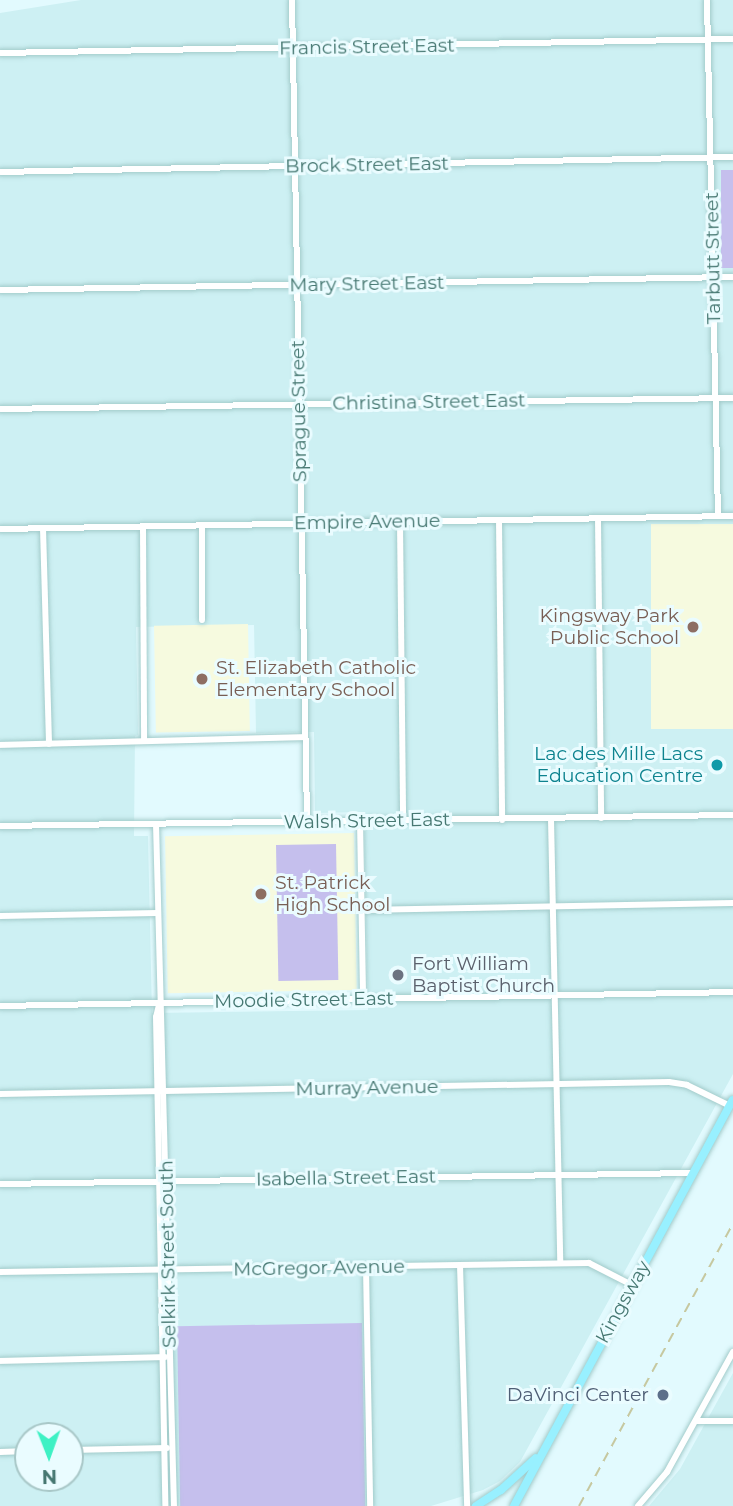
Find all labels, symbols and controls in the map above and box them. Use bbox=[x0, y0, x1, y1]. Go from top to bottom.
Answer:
street label: Francis Street East bbox=[279, 34, 455, 60]
street label: Brock Street East bbox=[285, 152, 449, 178]
street label: Tarbutt Street bbox=[700, 192, 726, 324]
street label: Mary Street East bbox=[289, 271, 445, 297]
street label: Sprague Street bbox=[286, 340, 312, 482]
street label: Christina Street East bbox=[332, 389, 526, 415]
street label: Empire Avenue bbox=[294, 509, 440, 535]
place label: Kingsway Park Public School bbox=[540, 605, 679, 649]
marker: Kingsway Park Public School bbox=[685, 619, 701, 635]
place label: St. Elizabeth Catholic Elementary School bbox=[216, 657, 416, 701]
marker: St. Elizabeth Catholic Elementary School bbox=[194, 671, 210, 687]
place label: Lac des Mille Lacs Education Centre bbox=[534, 743, 703, 787]
marker: Lac des Mille Lacs Education Centre bbox=[709, 757, 725, 773]
street label: Walsh Street East bbox=[283, 808, 451, 834]
place label: St. Patrick High School bbox=[275, 872, 390, 916]
marker: St. Patrick High School bbox=[253, 886, 269, 902]
place label: Fort William Baptist Church bbox=[412, 953, 555, 997]
marker: Fort William Baptist Church bbox=[390, 967, 406, 983]
street label: Moodie Street East bbox=[214, 987, 394, 1013]
street label: Murray Avenue bbox=[295, 1075, 439, 1101]
street label: Selkirk Street South bbox=[155, 1160, 181, 1348]
street label: Isabella Street East bbox=[256, 1165, 436, 1191]
street label: McGregor Avenue bbox=[233, 1255, 405, 1281]
street label: Kingsway bbox=[591, 1257, 655, 1347]
place label: DaVinci Center bbox=[507, 1384, 649, 1406]
marker: DaVinci Center bbox=[655, 1387, 671, 1403]
north arrow bbox=[14, 1422, 84, 1492]
text: N bbox=[41, 1465, 57, 1488]

